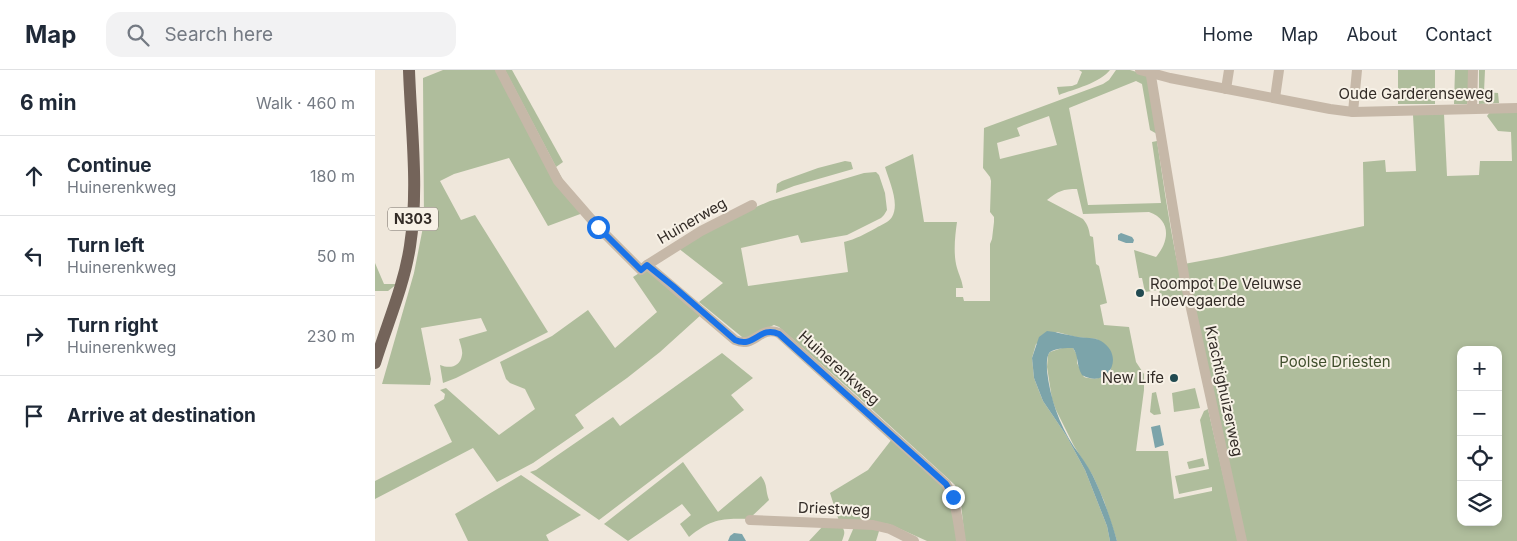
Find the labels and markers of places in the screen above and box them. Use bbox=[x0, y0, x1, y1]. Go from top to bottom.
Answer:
place label: Roompot De Veluwse Hoevegaerde bbox=[1150, 274, 1301, 310]
marker: Roompot De Veluwse Hoevegaerde bbox=[1134, 287, 1146, 299]
place label: New Life bbox=[1102, 368, 1164, 387]
marker: New Life bbox=[1168, 372, 1180, 384]

